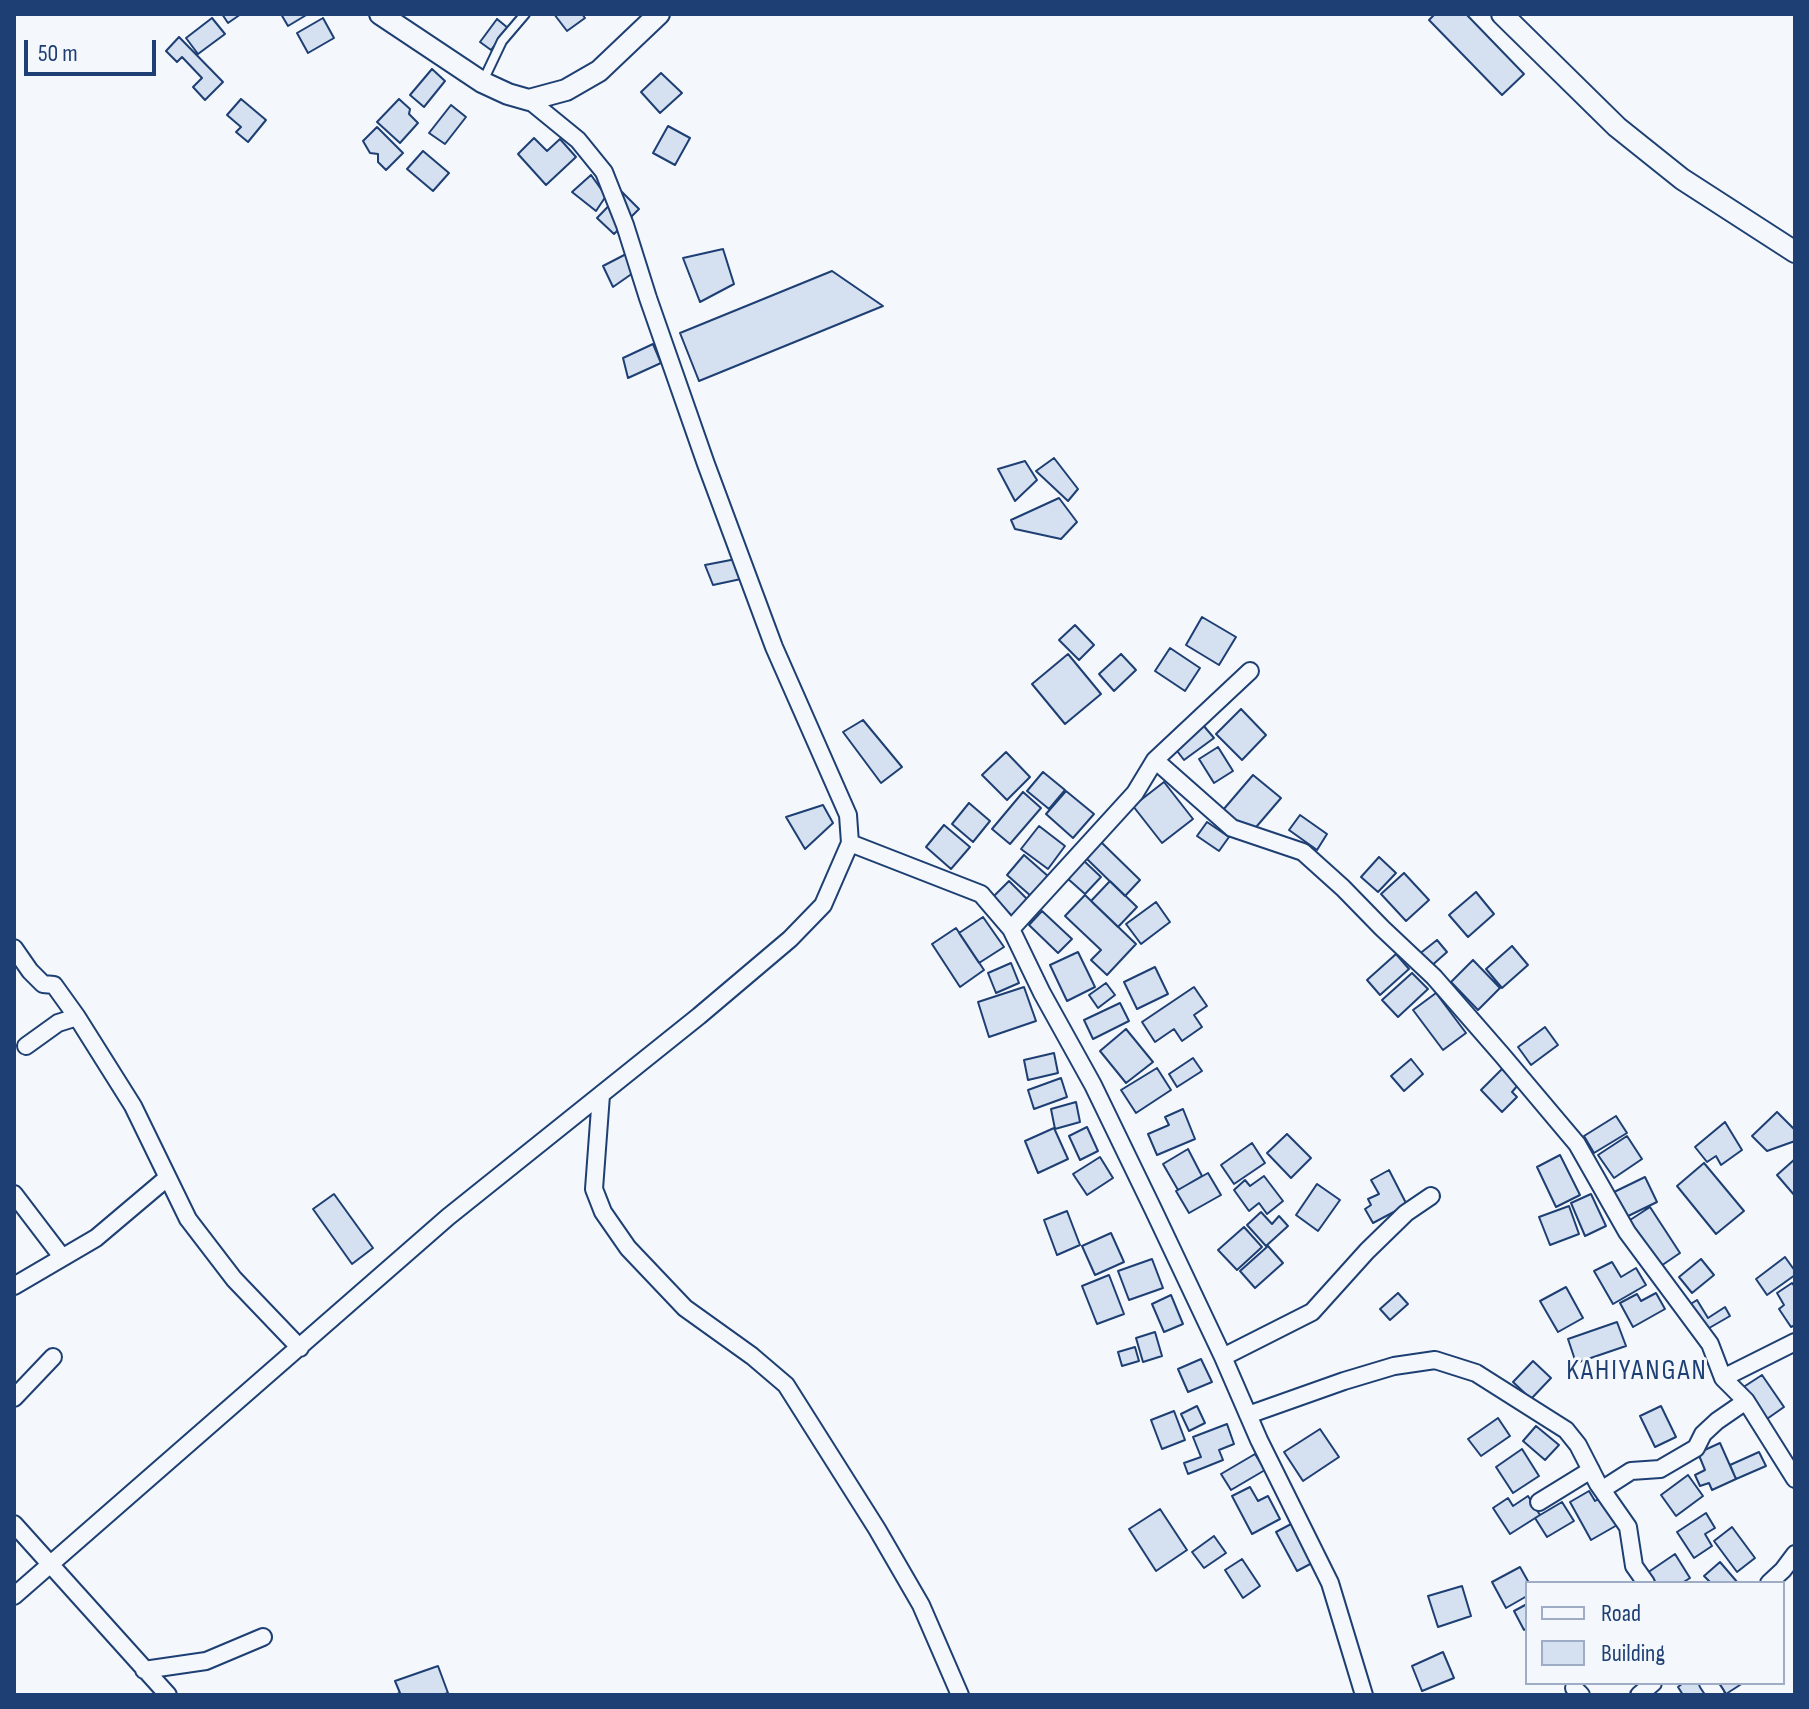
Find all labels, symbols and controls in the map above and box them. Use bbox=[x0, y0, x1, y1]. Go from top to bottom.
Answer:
scale bar bbox=[28, 24, 160, 74]
text: 50 m bbox=[38, 39, 78, 68]
district label: KAHIYANGAN bbox=[1566, 1355, 1708, 1389]
legend bbox=[1525, 1581, 1785, 1685]
text: Road bbox=[1601, 1599, 1641, 1628]
text: Building bbox=[1601, 1639, 1665, 1668]

